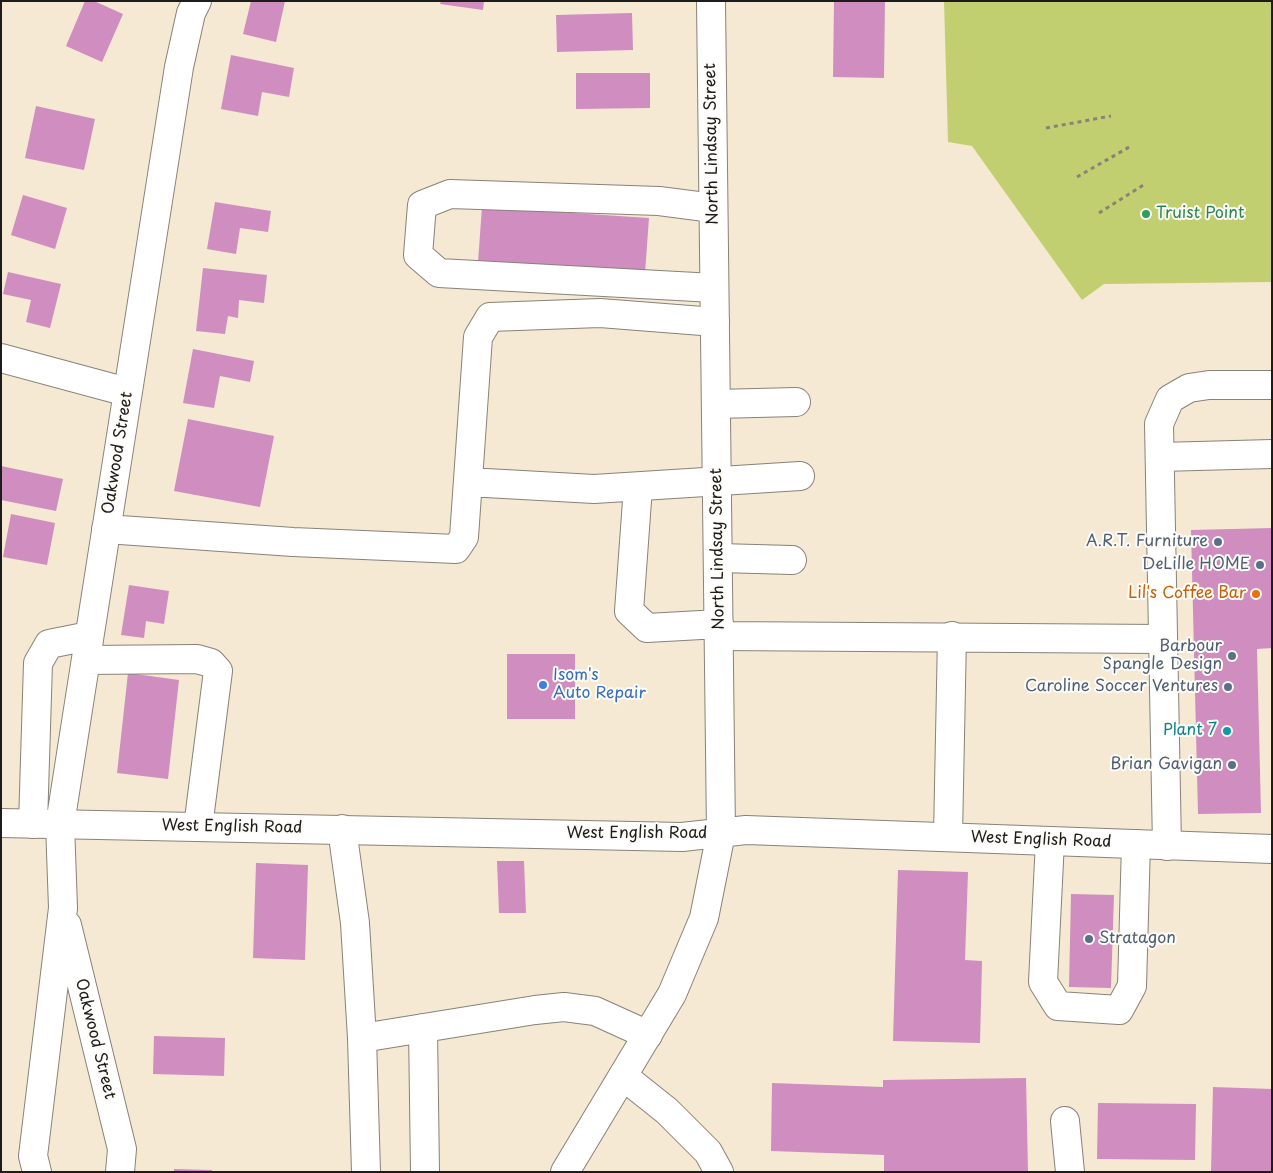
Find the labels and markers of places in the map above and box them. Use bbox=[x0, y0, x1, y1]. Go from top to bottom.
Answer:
place label: Truist Point bbox=[1156, 204, 1244, 224]
marker: Truist Point bbox=[1140, 208, 1152, 220]
place label: A.R.T. Furniture bbox=[1086, 532, 1208, 552]
marker: A.R.T. Furniture bbox=[1212, 536, 1224, 548]
place label: DeLille HOME bbox=[1142, 555, 1250, 575]
marker: DeLille HOME bbox=[1254, 559, 1266, 571]
place label: Lil's Coffee Bar bbox=[1128, 584, 1246, 604]
marker: Lil's Coffee Bar bbox=[1250, 588, 1262, 600]
place label: Barbour Spangle Design bbox=[1102, 637, 1222, 675]
marker: Barbour Spangle Design bbox=[1226, 650, 1238, 662]
place label: Isom's Auto Repair bbox=[553, 666, 646, 704]
place label: Caroline Soccer Ventures bbox=[1025, 677, 1218, 697]
marker: Isom's Auto Repair bbox=[537, 679, 549, 691]
marker: Caroline Soccer Ventures bbox=[1222, 681, 1234, 693]
place label: Plant 7 bbox=[1163, 721, 1217, 741]
marker: Plant 7 bbox=[1221, 725, 1233, 737]
place label: Brian Gavigan bbox=[1110, 755, 1222, 775]
marker: Brian Gavigan bbox=[1226, 759, 1238, 771]
place label: Stratagon bbox=[1099, 929, 1176, 949]
marker: Stratagon bbox=[1083, 933, 1095, 945]

